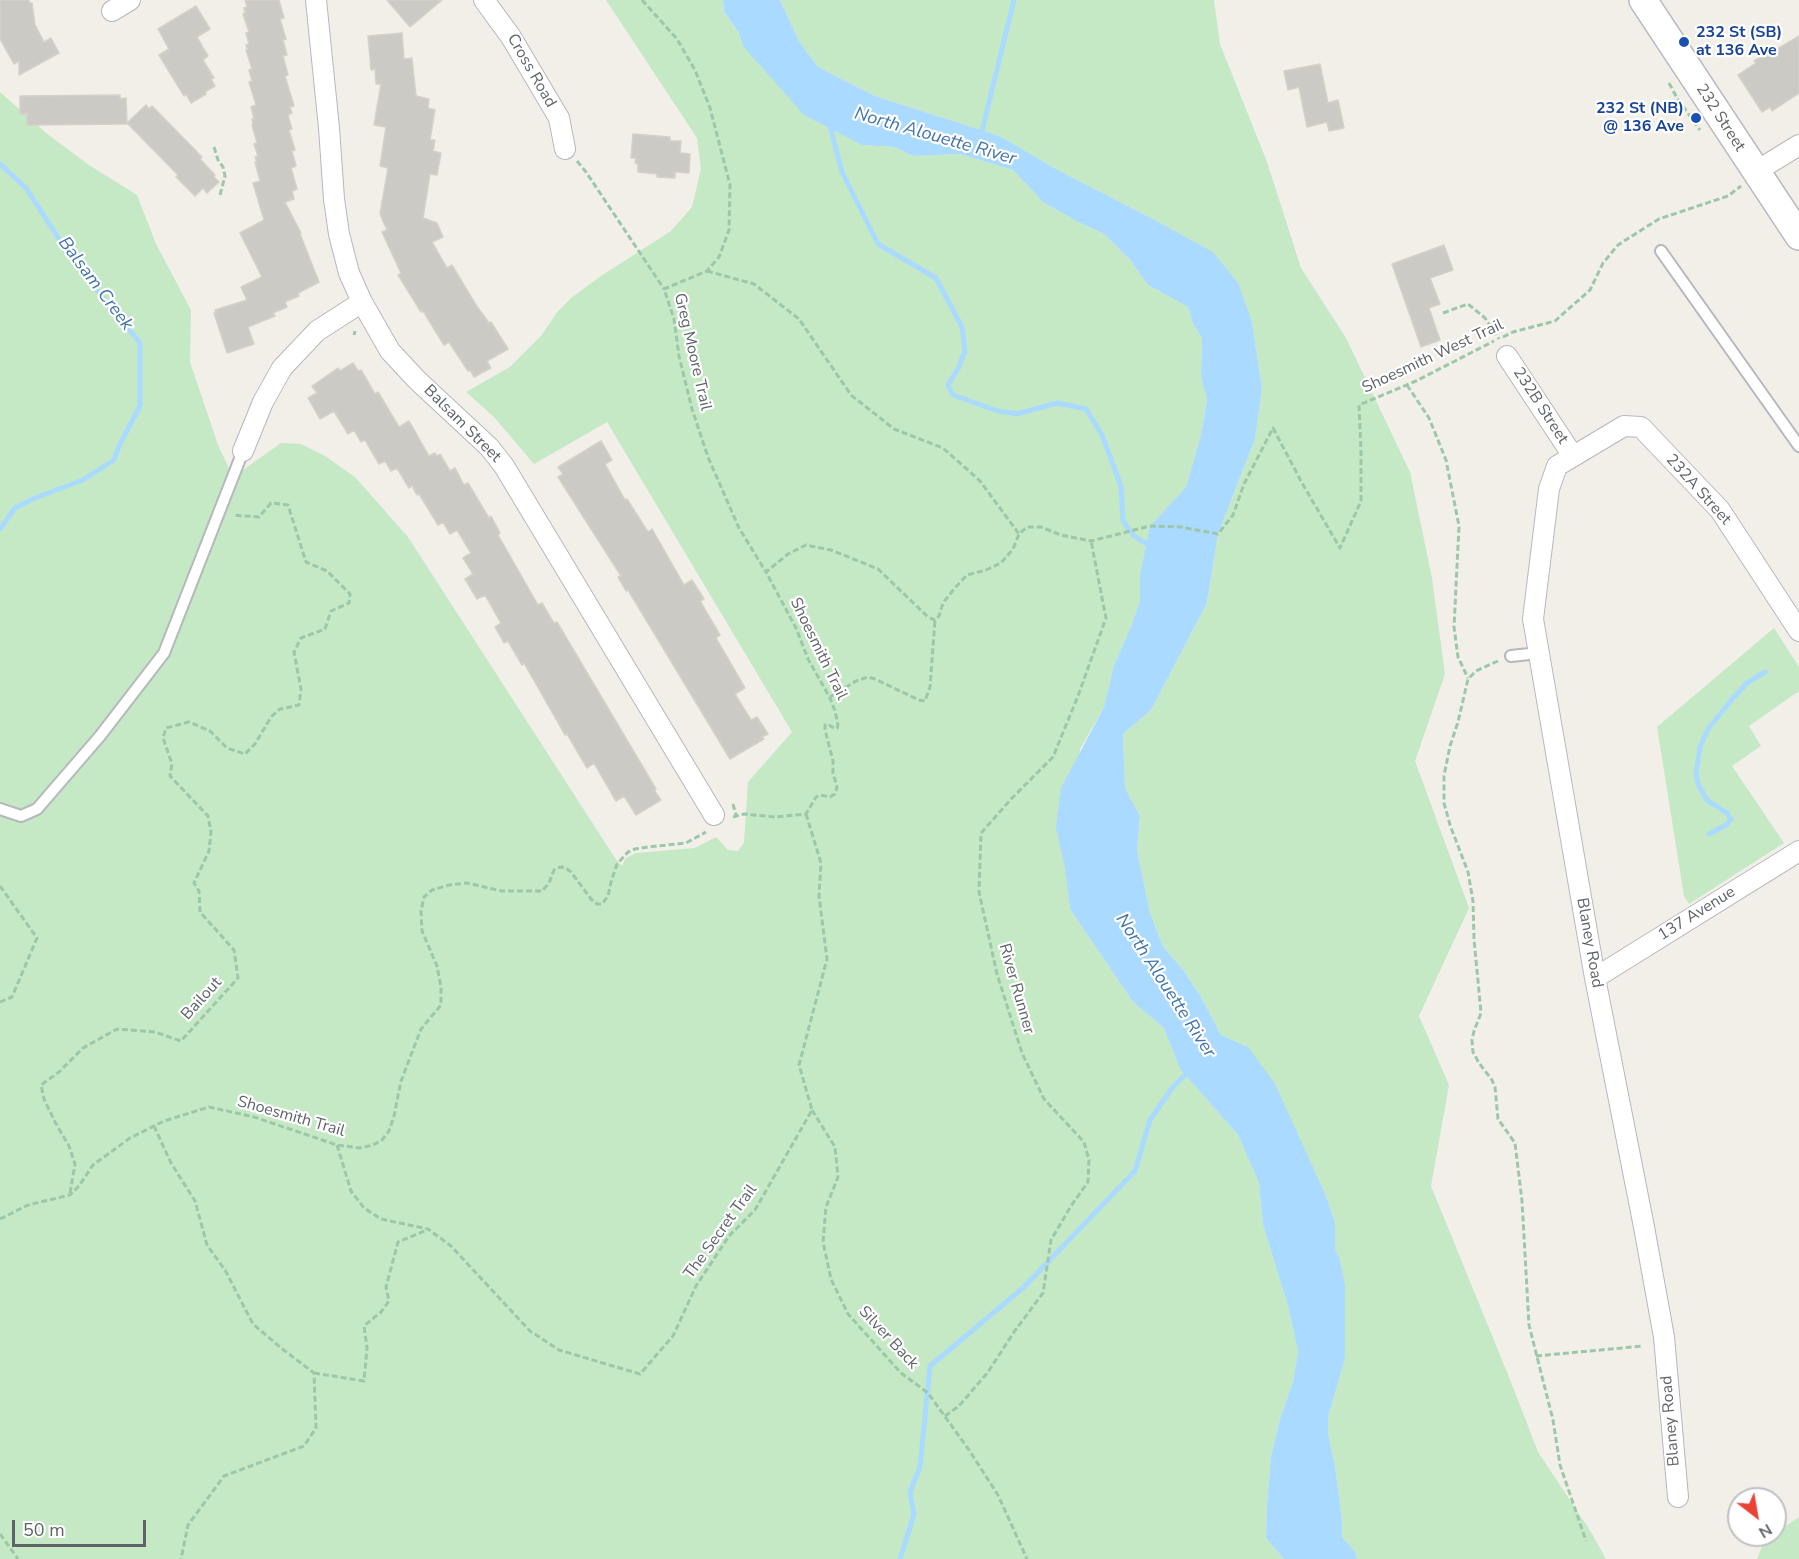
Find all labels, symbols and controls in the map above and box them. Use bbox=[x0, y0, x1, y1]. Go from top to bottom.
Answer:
place label: 232 St (SB) at 136 Ave bbox=[1696, 23, 1782, 61]
street label: Cross Road bbox=[502, 31, 560, 111]
marker: 232 St (SB) at 136 Ave bbox=[1677, 35, 1691, 49]
street label: 232 Street bbox=[1691, 81, 1749, 155]
place label: 232 St (NB) @ 136 Ave bbox=[1596, 99, 1684, 137]
water label: North Alouette River bbox=[852, 104, 1018, 170]
marker: 232 St (NB) @ 136 Ave bbox=[1689, 111, 1703, 125]
water label: Balsam Creek bbox=[53, 233, 137, 335]
street label: Greg Moore Trail bbox=[669, 291, 715, 413]
street label: Shoesmith West Trail bbox=[1359, 316, 1507, 398]
street label: 232B Street bbox=[1508, 364, 1572, 448]
street label: Balsam Street bbox=[419, 381, 505, 467]
street label: 232A Street bbox=[1661, 451, 1735, 529]
street label: Shoesmith Trail bbox=[785, 595, 851, 703]
street label: 137 Avenue bbox=[1655, 883, 1739, 945]
street label: Blaney Road bbox=[1572, 896, 1606, 990]
water label: North Alouette River bbox=[1110, 910, 1220, 1062]
street label: River Runner bbox=[994, 942, 1038, 1036]
street label: Bailout bbox=[178, 974, 226, 1024]
street label: Shoesmith Trail bbox=[235, 1092, 347, 1142]
street label: The Secret Trail bbox=[680, 1181, 762, 1283]
street label: Silver Back bbox=[854, 1302, 922, 1374]
street label: Blaney Road bbox=[1657, 1375, 1685, 1467]
north arrow bbox=[1727, 1487, 1787, 1547]
scale bar bbox=[15, 1508, 148, 1546]
text: 50 m bbox=[23, 1518, 65, 1542]
text: N bbox=[1754, 1518, 1776, 1543]

